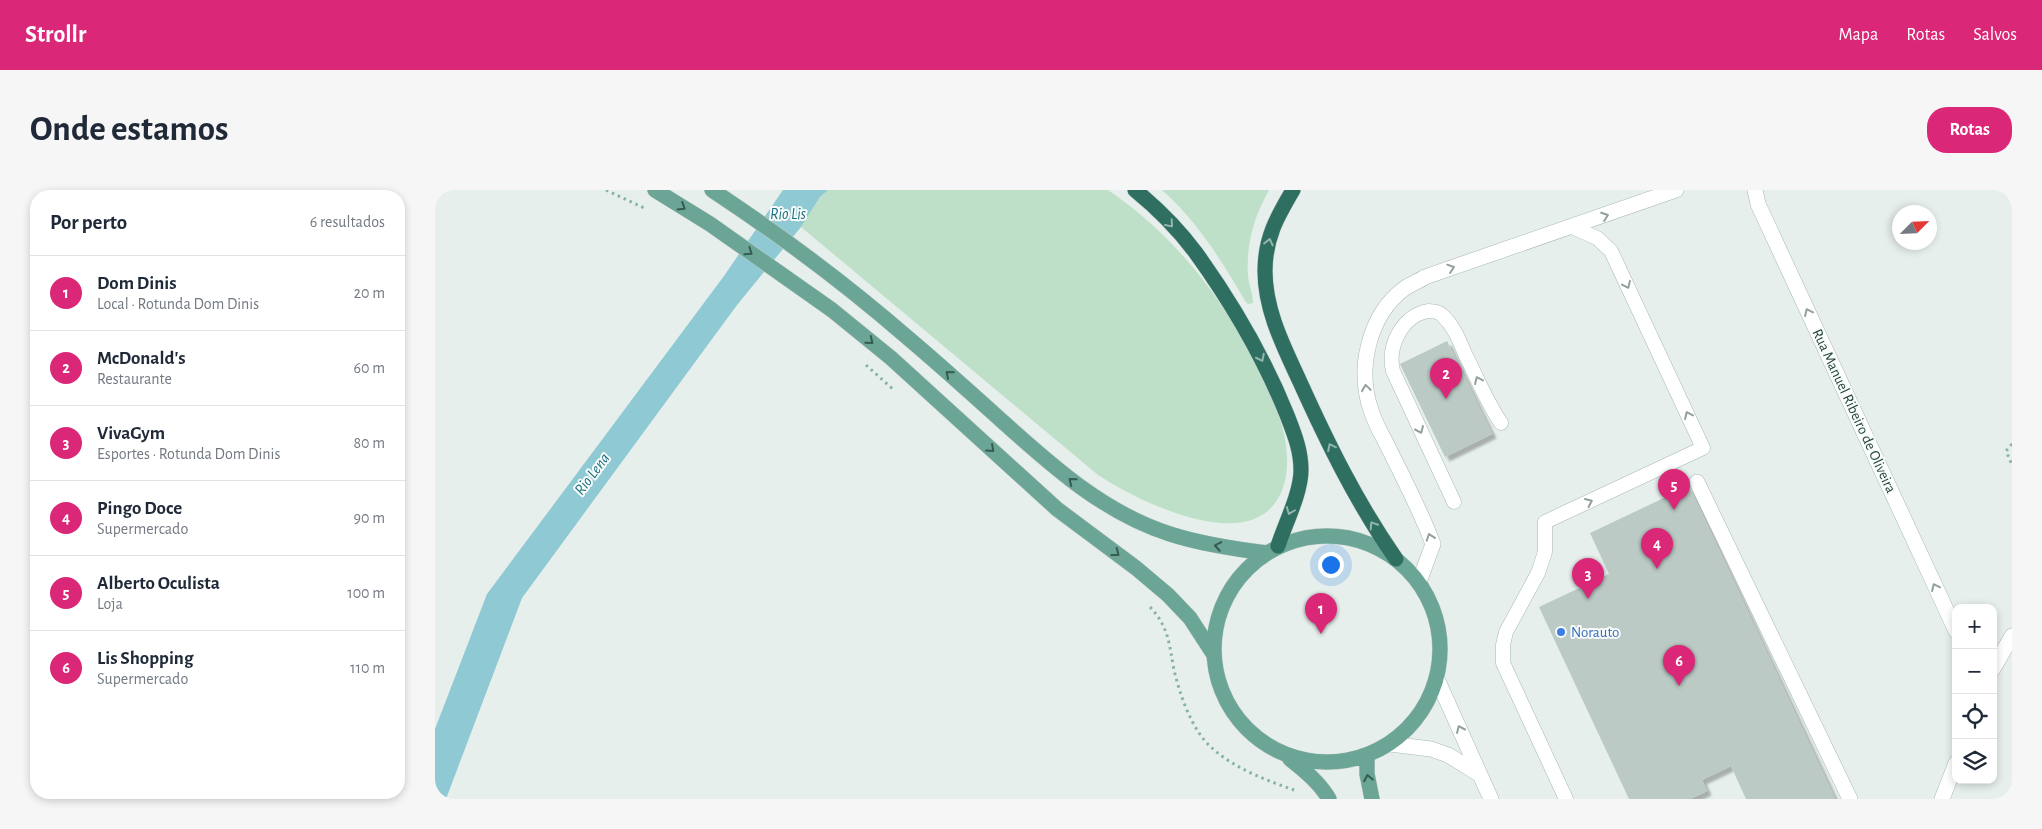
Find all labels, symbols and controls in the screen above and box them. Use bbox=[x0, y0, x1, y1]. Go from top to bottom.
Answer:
text: Strollr bbox=[25, 23, 86, 47]
text: Mapa bbox=[1839, 26, 1878, 44]
text: Rotas bbox=[1906, 26, 1945, 44]
text: Salvos bbox=[1973, 26, 2017, 44]
button: Rotas bbox=[1927, 107, 2012, 153]
text: Onde estamos bbox=[30, 112, 229, 147]
one-way arrow bbox=[677, 201, 686, 210]
north arrow bbox=[1892, 205, 1937, 250]
water label: Rio Lis bbox=[770, 206, 806, 222]
text: Por perto bbox=[50, 212, 127, 233]
one-way arrow bbox=[1600, 212, 1608, 222]
text: 6 resultados bbox=[310, 214, 385, 230]
one-way arrow bbox=[1164, 218, 1173, 227]
one-way arrow bbox=[1263, 237, 1274, 246]
one-way arrow bbox=[744, 246, 753, 255]
one-way arrow bbox=[1446, 264, 1455, 274]
text: Dom Dinis bbox=[97, 274, 177, 293]
one-way arrow bbox=[1620, 279, 1630, 288]
text: 1 bbox=[63, 285, 69, 301]
text: 20 m bbox=[354, 285, 385, 301]
text: Local · Rotunda Dom Dinis bbox=[97, 296, 259, 312]
one-way arrow bbox=[1804, 308, 1814, 317]
street label: Rua Manuel Ribeiro de Oliveira bbox=[1809, 327, 1899, 495]
one-way arrow bbox=[864, 335, 873, 344]
text: McDonald's bbox=[97, 349, 186, 368]
one-way arrow bbox=[1255, 353, 1265, 362]
pin: 2 bbox=[1430, 358, 1462, 399]
text: 2 bbox=[62, 360, 70, 376]
text: 60 m bbox=[354, 360, 385, 376]
text: Restaurante bbox=[97, 371, 172, 387]
one-way arrow bbox=[946, 371, 955, 380]
one-way arrow bbox=[1474, 376, 1484, 385]
one-way arrow bbox=[1362, 384, 1372, 393]
one-way arrow bbox=[1683, 411, 1694, 420]
text: VivaGym bbox=[97, 424, 165, 443]
one-way arrow bbox=[1414, 425, 1424, 434]
text: 3 bbox=[63, 435, 69, 451]
text: 80 m bbox=[354, 435, 385, 451]
one-way arrow bbox=[1326, 443, 1337, 452]
one-way arrow bbox=[985, 444, 994, 453]
text: Esportes · Rotunda Dom Dinis bbox=[97, 446, 280, 462]
water label: Rio Lena bbox=[571, 450, 613, 498]
pin: 5 bbox=[1658, 469, 1690, 510]
one-way arrow bbox=[1068, 477, 1077, 486]
one-way arrow bbox=[1584, 497, 1593, 508]
text: Pingo Doce bbox=[97, 499, 182, 518]
one-way arrow bbox=[1286, 506, 1296, 515]
text: 4 bbox=[62, 510, 70, 526]
text: 90 m bbox=[354, 510, 385, 526]
text: Supermercado bbox=[97, 521, 188, 537]
one-way arrow bbox=[1370, 522, 1379, 531]
pin: 4 bbox=[1641, 528, 1673, 569]
one-way arrow bbox=[1426, 533, 1436, 542]
one-way arrow bbox=[1214, 541, 1223, 551]
one-way arrow bbox=[1110, 547, 1120, 556]
your location bbox=[1318, 552, 1344, 578]
pin: 3 bbox=[1572, 558, 1604, 599]
text: Alberto Oculista bbox=[97, 574, 220, 593]
one-way arrow bbox=[1930, 583, 1941, 592]
text: 5 bbox=[63, 585, 69, 601]
text: 100 m bbox=[347, 585, 385, 601]
pin: 1 bbox=[1305, 593, 1337, 634]
text: Loja bbox=[97, 596, 123, 612]
map controls bbox=[1952, 604, 1997, 784]
button: + bbox=[1952, 604, 1997, 649]
place label: Norauto bbox=[1571, 625, 1619, 640]
marker: Norauto bbox=[1555, 626, 1567, 638]
pin: 6 bbox=[1663, 645, 1695, 686]
text: Lis Shopping bbox=[97, 649, 193, 668]
button: − bbox=[1952, 649, 1997, 694]
text: 6 bbox=[62, 660, 70, 676]
text: 110 m bbox=[350, 660, 385, 676]
text: Supermercado bbox=[97, 671, 188, 687]
button: locate bbox=[1952, 694, 1997, 739]
one-way arrow bbox=[1455, 725, 1466, 734]
button: layers bbox=[1952, 739, 1997, 784]
one-way arrow bbox=[1363, 773, 1374, 782]

